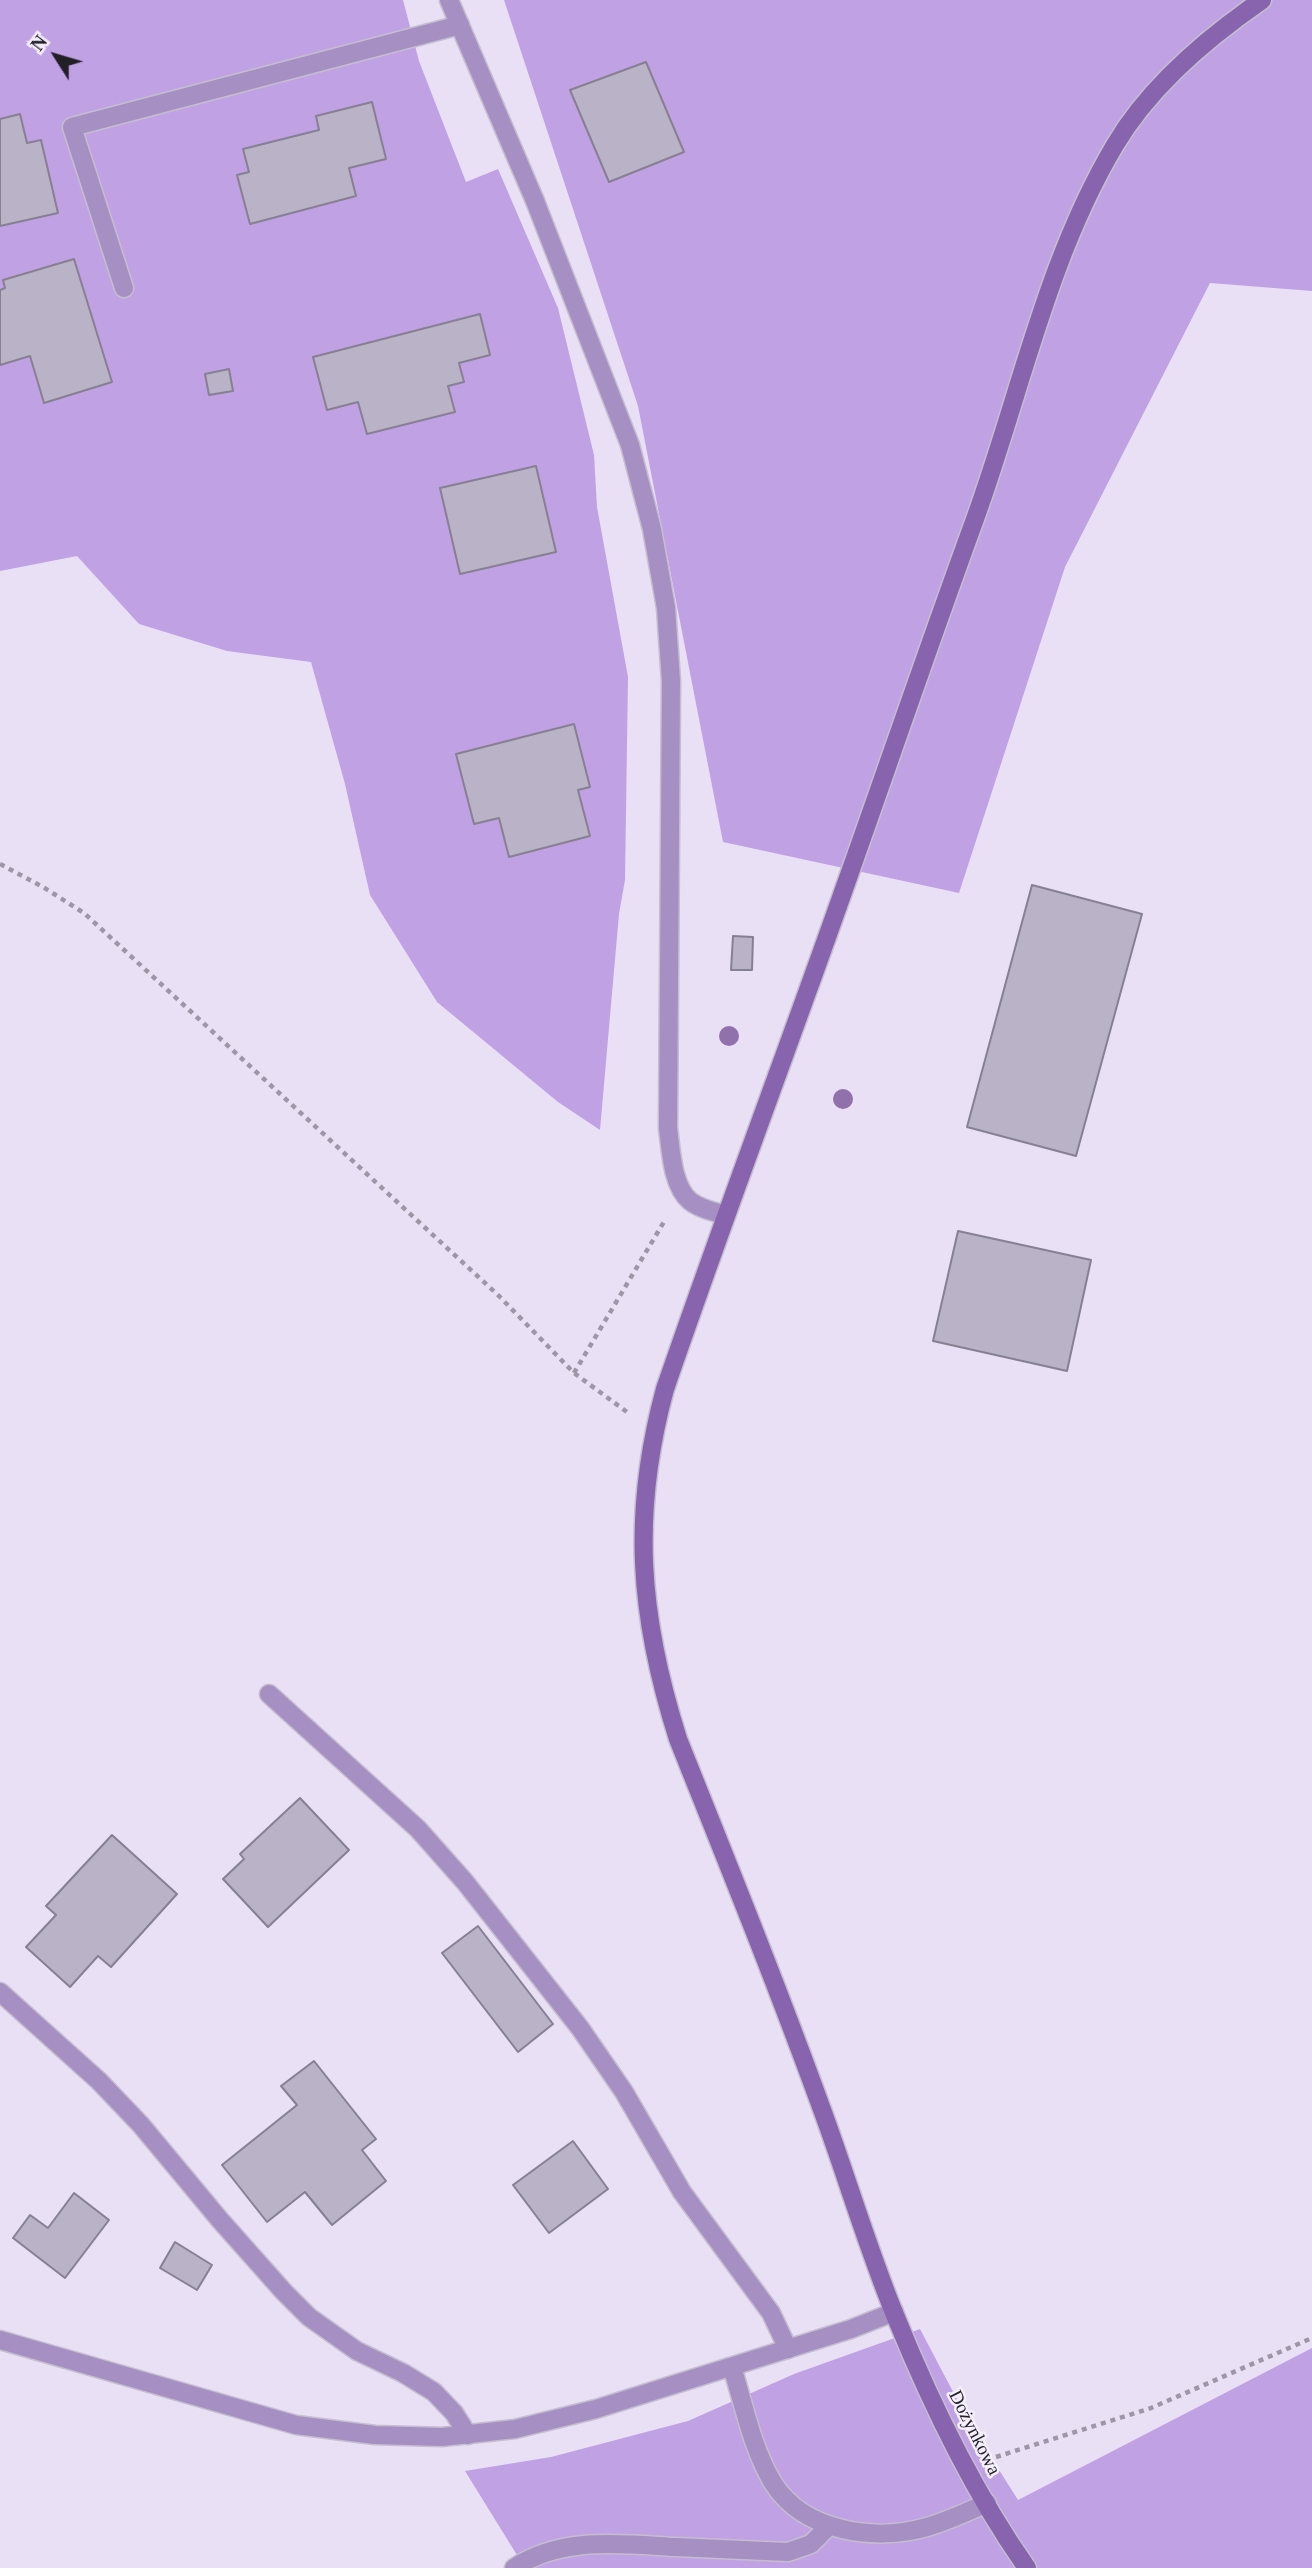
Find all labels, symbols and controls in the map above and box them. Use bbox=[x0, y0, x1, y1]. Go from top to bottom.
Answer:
north arrow bbox=[21, 21, 91, 91]
text: N bbox=[26, 31, 51, 55]
street label: Dożynkowa bbox=[943, 2387, 1005, 2479]

